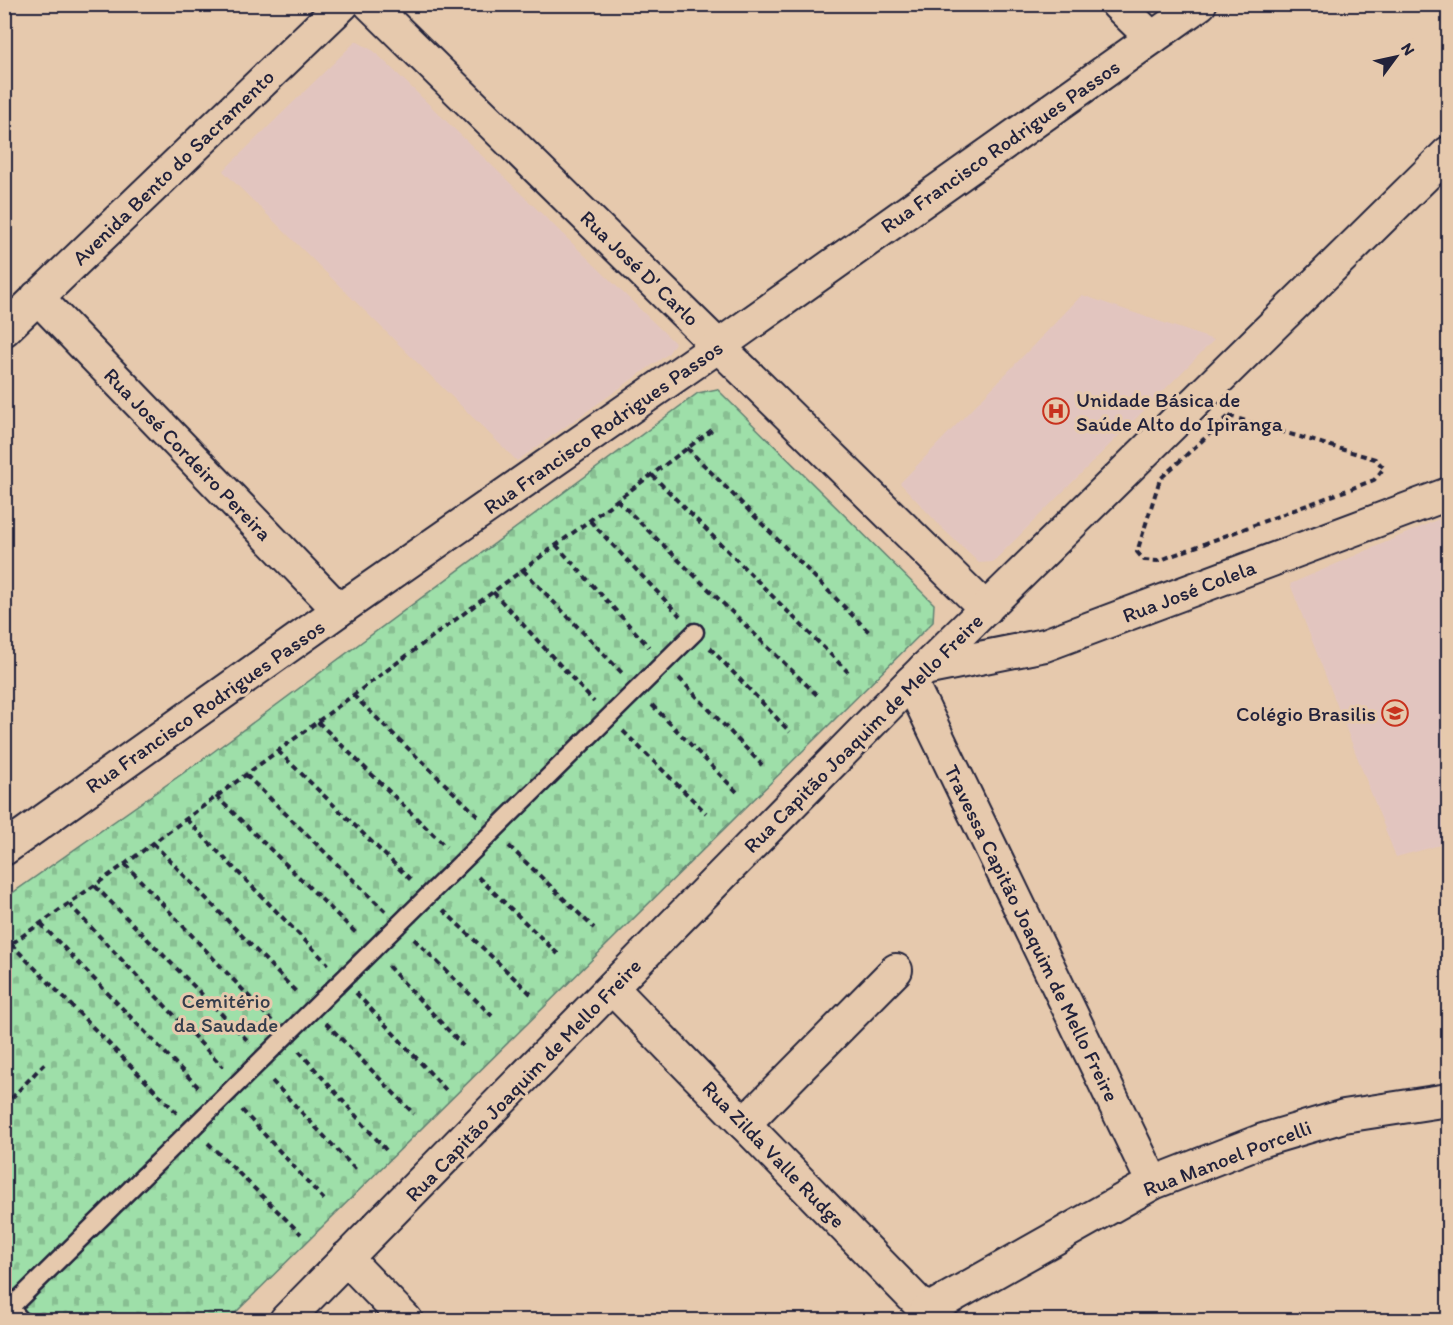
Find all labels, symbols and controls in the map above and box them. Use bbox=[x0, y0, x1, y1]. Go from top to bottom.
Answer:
north arrow bbox=[1366, 27, 1426, 87]
text: N bbox=[1397, 39, 1419, 59]
street label: Rua Francisco Rodrigues Passos bbox=[876, 54, 1124, 238]
street label: Avenida Bento do Sacramento bbox=[67, 64, 279, 270]
street label: Rua José D' Carlo bbox=[575, 205, 705, 331]
street label: Rua Francisco Rodrigues Passos bbox=[479, 335, 727, 519]
street label: Rua José Cordeiro Pereira bbox=[99, 362, 277, 546]
place label: Unidade Básica de Saúde Alto do Ipiranga bbox=[1076, 387, 1283, 436]
hospital icon: Unidade Básica de Saúde Alto do Ipiranga bbox=[1041, 396, 1071, 426]
street label: Rua José Colela bbox=[1119, 554, 1259, 628]
street label: Rua Capitão Joaquim de Mello Freire bbox=[738, 608, 988, 858]
street label: Rua Francisco Rodrigues Passos bbox=[81, 614, 329, 798]
school or university icon: Colégio Brasilis bbox=[1380, 698, 1410, 728]
place label: Colégio Brasilis bbox=[1236, 701, 1376, 726]
street label: Travessa Capitão Joaquim de Mello Freire bbox=[939, 761, 1125, 1105]
street label: Rua Capitão Joaquim de Mello Freire bbox=[400, 953, 646, 1207]
park label: Cemitério da Saudade bbox=[174, 988, 278, 1037]
street label: Rua Zilda Valle Rudge bbox=[697, 1075, 851, 1233]
street label: Rua Manoel Porcelli bbox=[1139, 1114, 1315, 1202]

